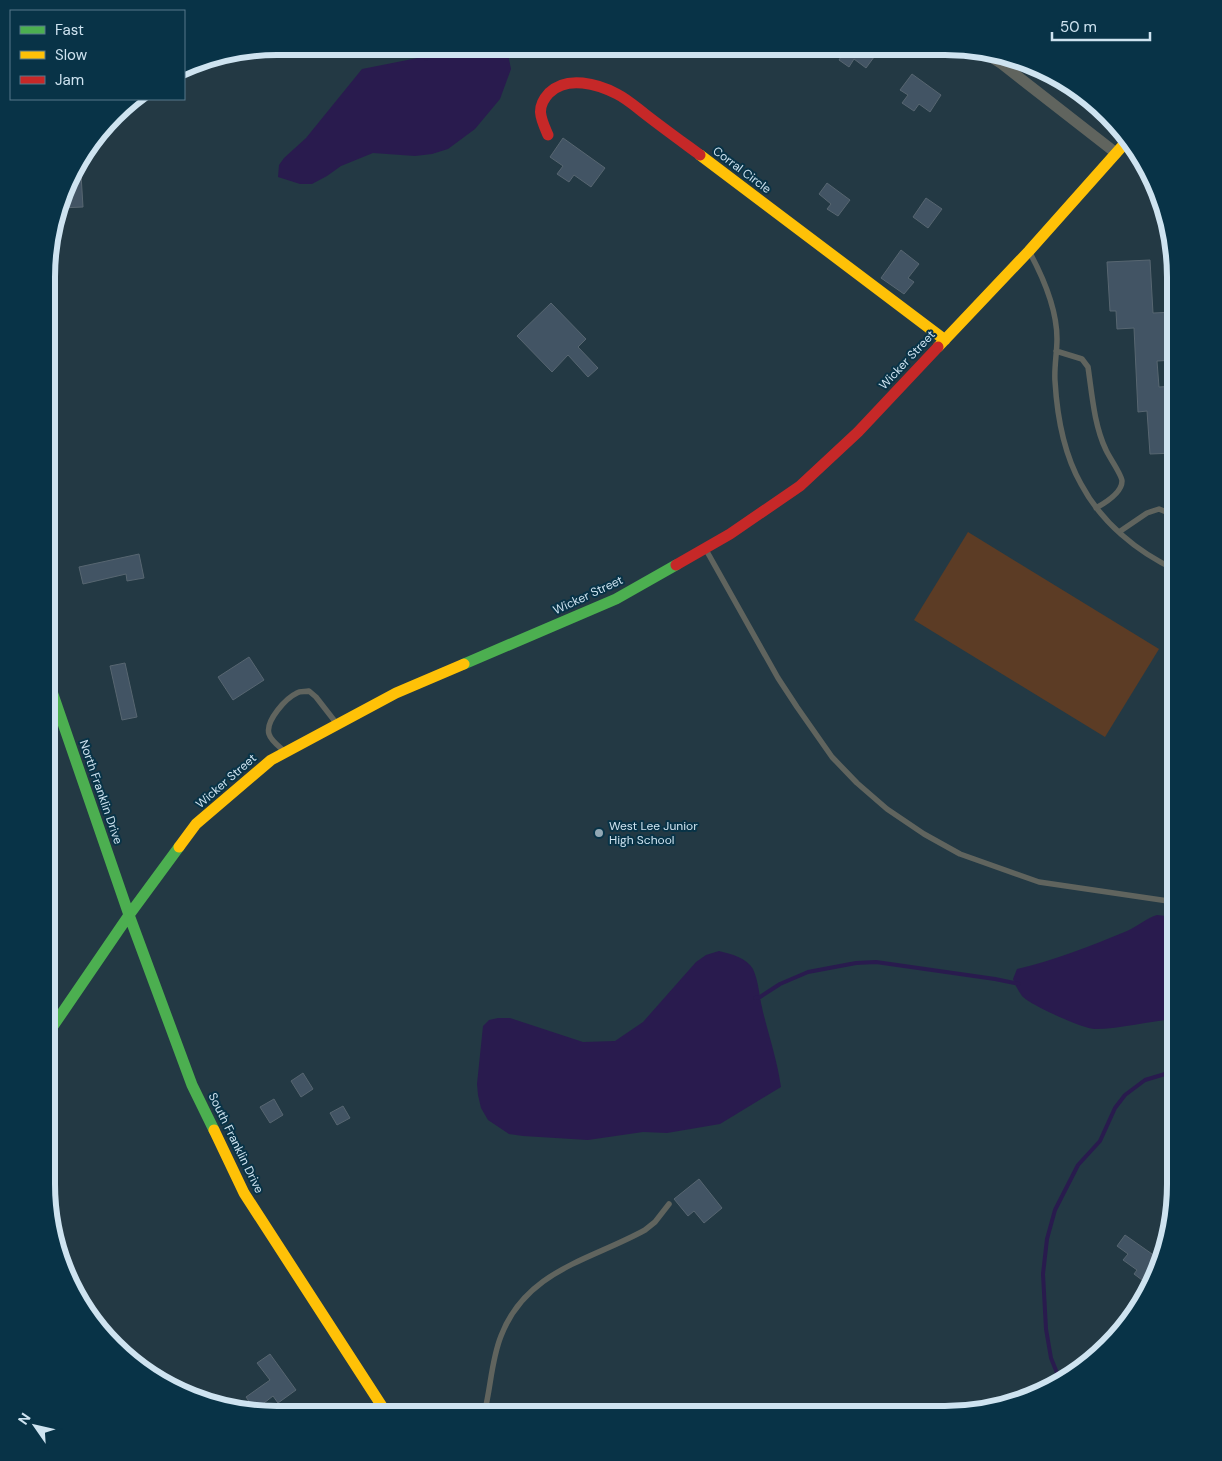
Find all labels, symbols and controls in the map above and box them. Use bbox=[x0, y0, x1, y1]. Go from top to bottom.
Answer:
legend bbox=[10, 10, 185, 100]
scale bar bbox=[1052, 10, 1150, 42]
text: 50 m bbox=[1060, 17, 1097, 37]
text: Fast bbox=[55, 20, 84, 40]
text: Slow bbox=[55, 45, 88, 65]
text: Jam bbox=[55, 70, 84, 90]
street label: Corral Circle bbox=[710, 143, 775, 197]
street label: Wicker Street bbox=[875, 327, 939, 393]
street label: Wicker Street bbox=[550, 572, 626, 618]
street label: North Franklin Drive bbox=[76, 738, 126, 846]
street label: Wicker Street bbox=[192, 750, 260, 812]
place label: West Lee Junior High School bbox=[609, 818, 698, 848]
marker: West Lee Junior High School bbox=[593, 827, 605, 839]
street label: South Franklin Drive bbox=[205, 1090, 267, 1196]
north arrow bbox=[10, 1401, 60, 1451]
text: N bbox=[14, 1409, 35, 1428]

